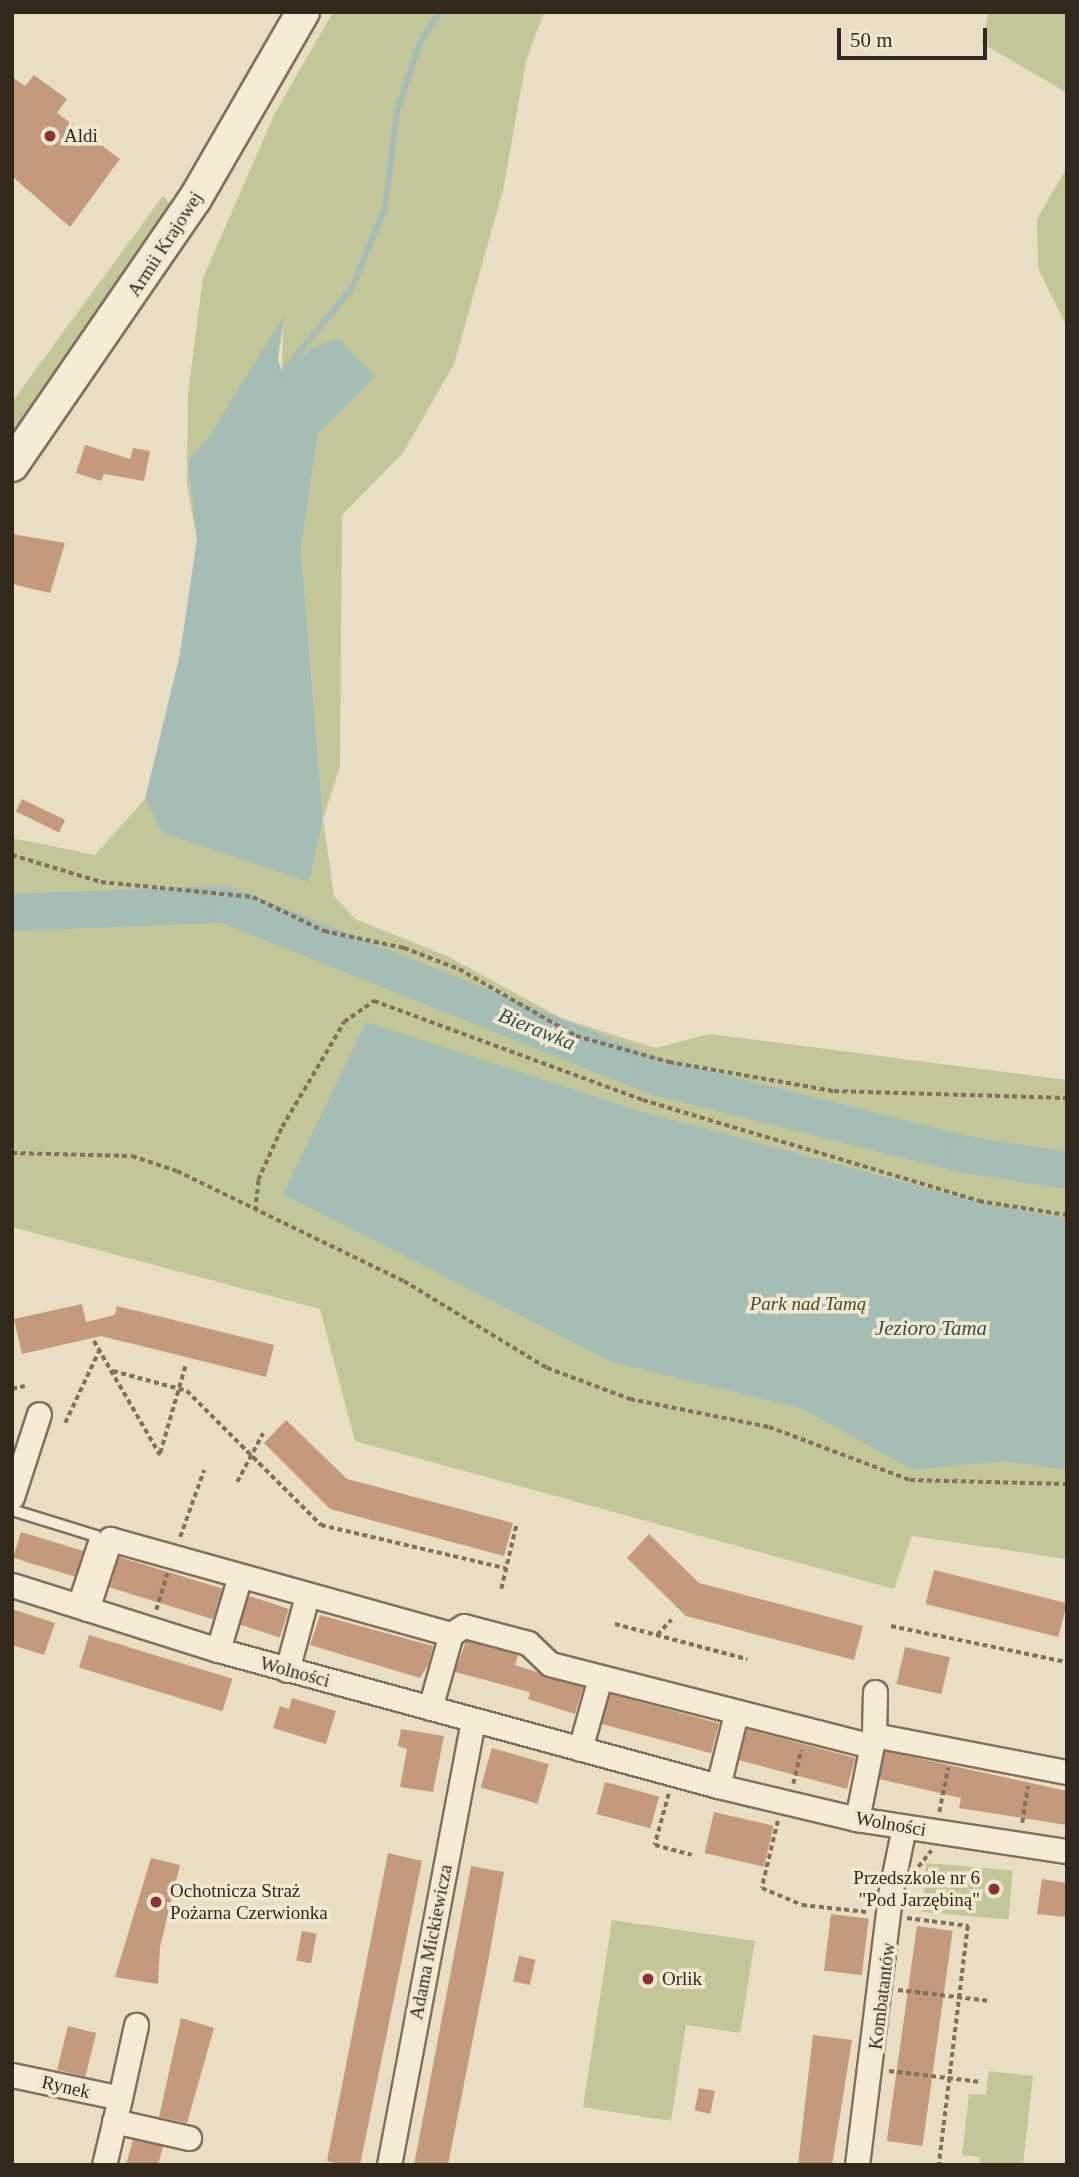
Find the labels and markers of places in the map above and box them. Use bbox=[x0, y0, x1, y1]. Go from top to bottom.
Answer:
place label: Aldi bbox=[64, 125, 98, 147]
marker: Aldi bbox=[42, 128, 58, 144]
place label: Przedszkole nr 6 "Pod Jarzębiną" bbox=[853, 1867, 980, 1911]
place label: Ochotnicza Straż Pożarna Czerwionka bbox=[170, 1880, 328, 1924]
marker: Przedszkole nr 6 "Pod Jarzębiną" bbox=[986, 1881, 1002, 1897]
marker: Ochotnicza Straż Pożarna Czerwionka bbox=[148, 1894, 164, 1910]
place label: Orlik bbox=[662, 1968, 702, 1990]
marker: Orlik bbox=[640, 1971, 656, 1987]

